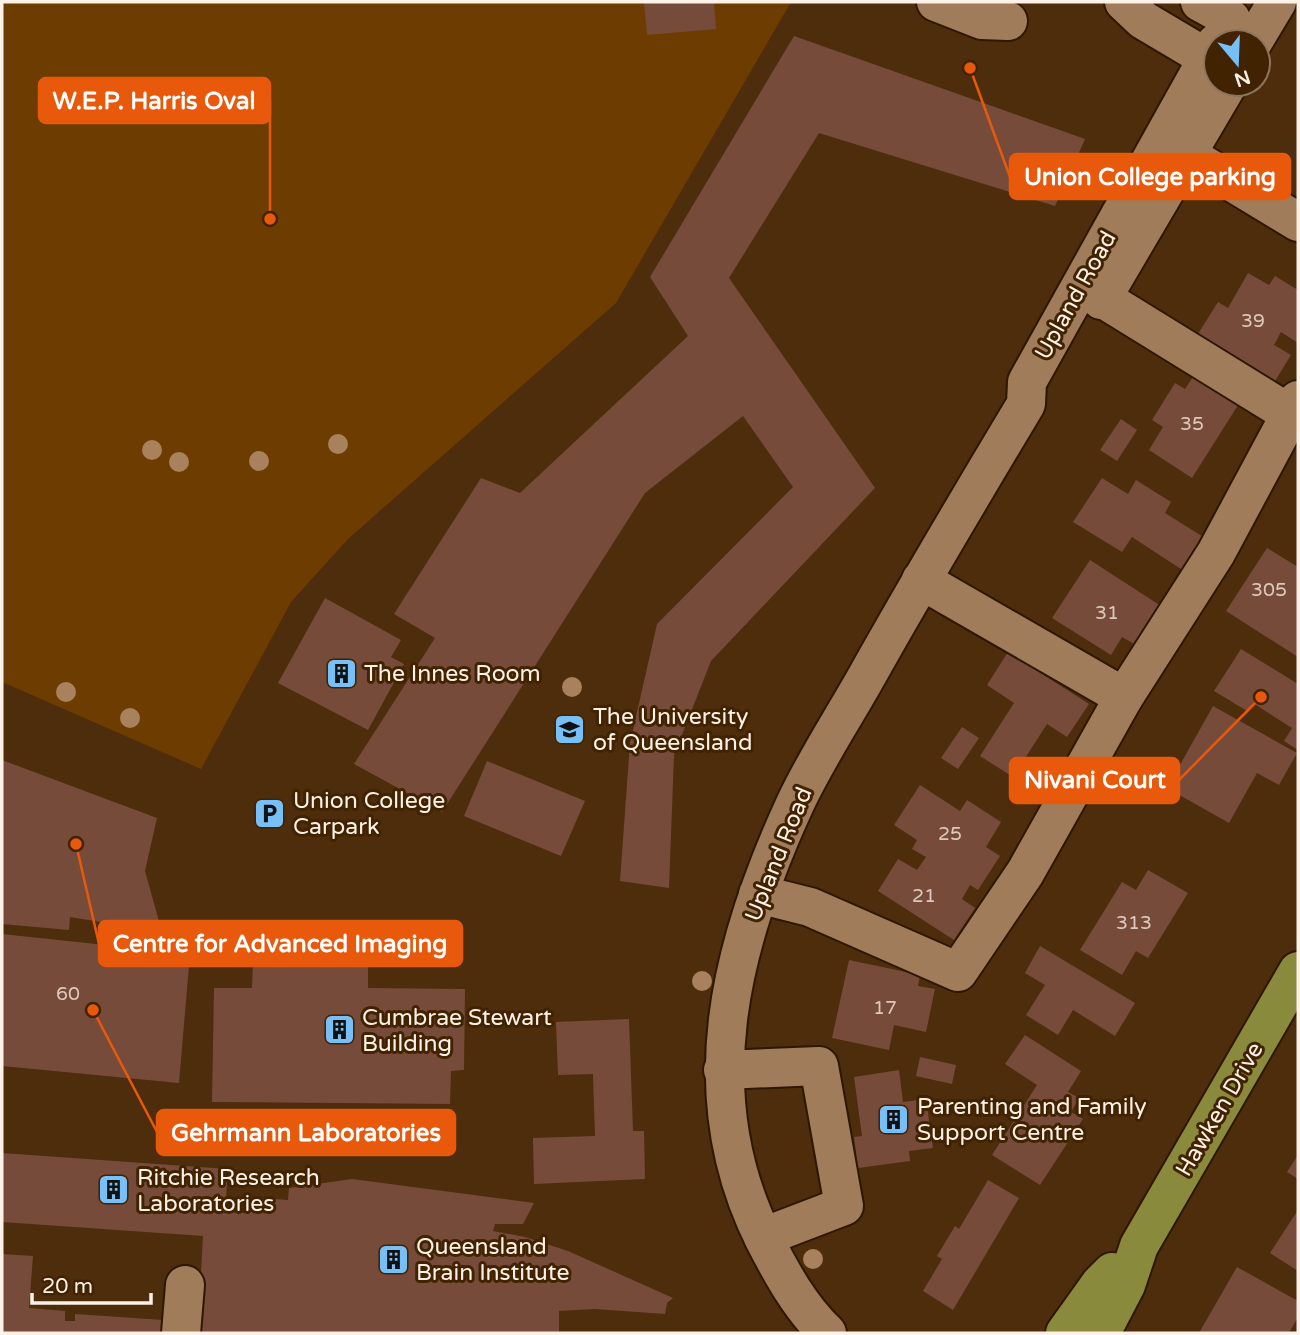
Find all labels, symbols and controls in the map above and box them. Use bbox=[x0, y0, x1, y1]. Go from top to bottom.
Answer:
north arrow bbox=[1202, 28, 1272, 98]
text: N bbox=[1231, 65, 1253, 91]
callout: W.E.P. Harris Oval bbox=[39, 78, 270, 123]
text: W.E.P. Harris Oval bbox=[53, 87, 255, 116]
callout: Union College parking bbox=[1010, 154, 1290, 199]
text: Union College parking bbox=[1024, 163, 1276, 192]
street label: Upland Road bbox=[1029, 226, 1123, 365]
house number: 39 bbox=[1241, 310, 1265, 332]
house number: 35 bbox=[1180, 413, 1204, 435]
house number: 305 bbox=[1251, 579, 1287, 601]
house number: 31 bbox=[1095, 602, 1119, 624]
building icon: The Innes Room bbox=[324, 656, 358, 690]
place label: The Innes Room bbox=[364, 660, 541, 688]
place label: The University of Queensland bbox=[593, 703, 752, 757]
school or university icon: The University of Queensland bbox=[553, 712, 587, 746]
callout: Nivani Court bbox=[1010, 758, 1179, 803]
text: Nivani Court bbox=[1024, 766, 1167, 795]
street label: Upland Road bbox=[739, 783, 819, 926]
place label: Union College Carpark bbox=[293, 787, 445, 841]
parking icon: Union College Carpark bbox=[253, 796, 287, 830]
house number: 25 bbox=[938, 823, 962, 845]
house number: 21 bbox=[912, 885, 936, 907]
house number: 313 bbox=[1116, 912, 1152, 934]
callout: Centre for Advanced Imaging bbox=[99, 921, 462, 966]
text: Centre for Advanced Imaging bbox=[113, 930, 447, 959]
house number: 60 bbox=[56, 983, 80, 1005]
house number: 17 bbox=[873, 997, 897, 1019]
place label: Cumbrae Stewart Building bbox=[362, 1004, 552, 1058]
building icon: Cumbrae Stewart Building bbox=[322, 1013, 356, 1047]
street label: Hawken Drive bbox=[1170, 1037, 1270, 1182]
place label: Parenting and Family Support Centre bbox=[917, 1093, 1147, 1147]
building icon: Parenting and Family Support Centre bbox=[877, 1102, 911, 1136]
callout: Gehrmann Laboratories bbox=[157, 1110, 455, 1155]
text: Gehrmann Laboratories bbox=[171, 1119, 441, 1148]
place label: Ritchie Research Laboratories bbox=[137, 1164, 320, 1218]
building icon: Ritchie Research Laboratories bbox=[97, 1173, 131, 1207]
place label: Queensland Brain Institute bbox=[416, 1233, 569, 1287]
building icon: Queensland Brain Institute bbox=[376, 1242, 410, 1276]
scale bar bbox=[32, 1262, 150, 1306]
text: 20 m bbox=[42, 1274, 93, 1299]

